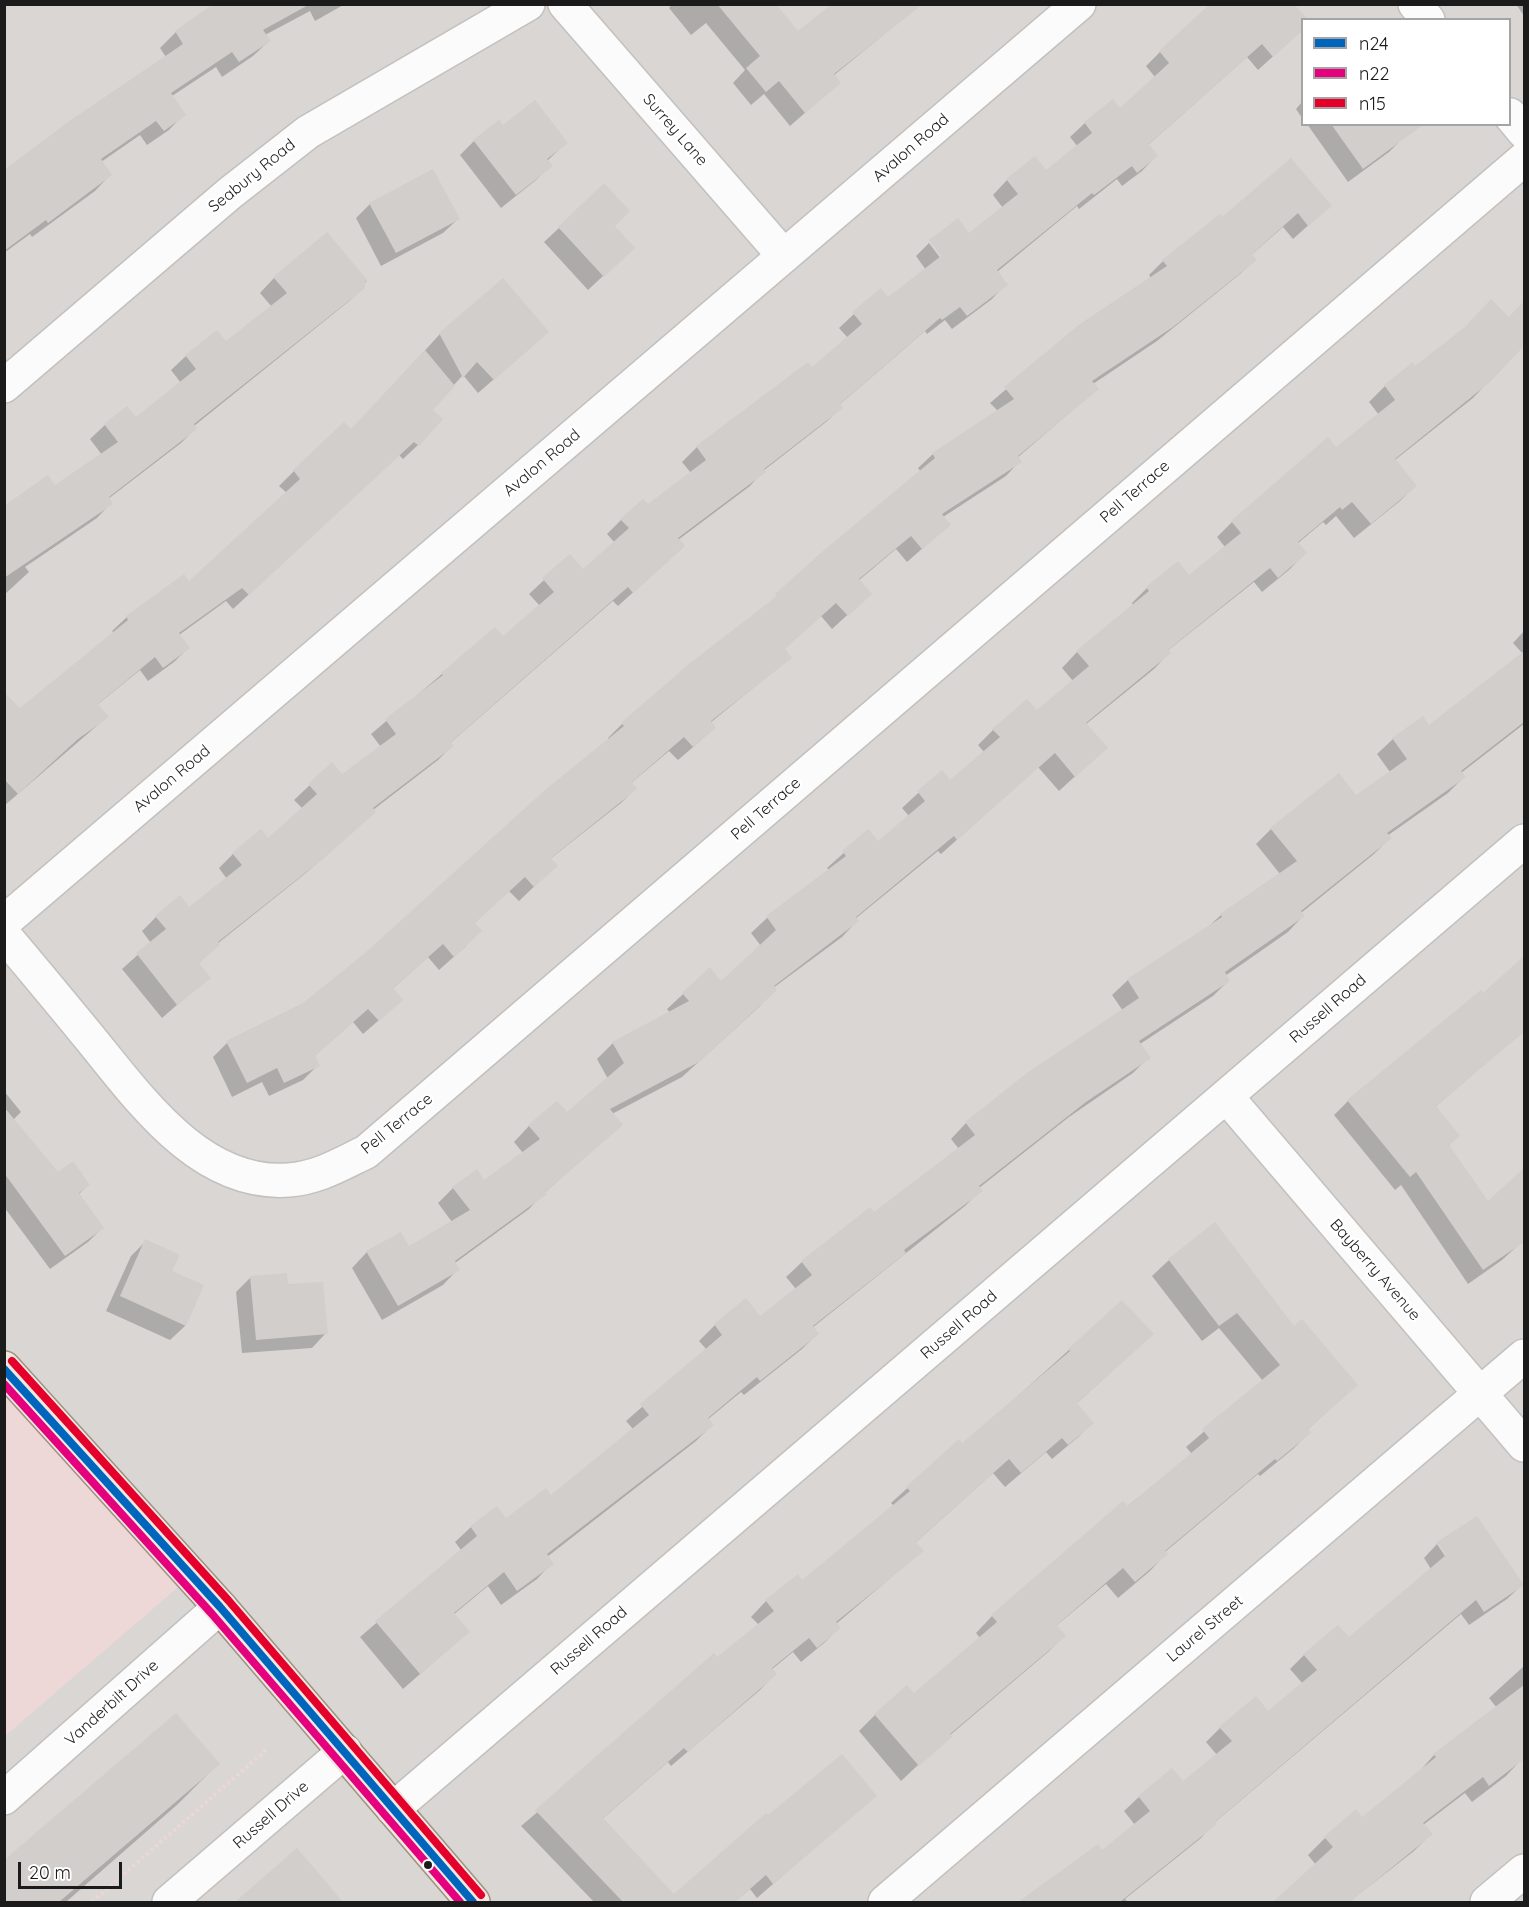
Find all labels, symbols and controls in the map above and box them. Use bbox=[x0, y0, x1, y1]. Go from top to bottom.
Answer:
legend bbox=[1301, 18, 1511, 126]
text: n24 bbox=[1359, 32, 1389, 55]
text: n22 bbox=[1359, 62, 1389, 85]
street label: Surrey Lane bbox=[639, 90, 711, 170]
text: n15 bbox=[1359, 92, 1386, 115]
street label: Avalon Road bbox=[869, 110, 953, 186]
street label: Seabury Road bbox=[205, 135, 299, 217]
street label: Avalon Road bbox=[500, 425, 584, 501]
street label: Pell Terrace bbox=[1096, 457, 1174, 527]
street label: Avalon Road bbox=[130, 741, 214, 817]
street label: Pell Terrace bbox=[727, 774, 805, 844]
street label: Russell Road bbox=[1286, 971, 1370, 1047]
street label: Pell Terrace bbox=[358, 1089, 436, 1159]
street label: Bayberry Avenue bbox=[1326, 1215, 1424, 1325]
street label: Russell Road bbox=[917, 1287, 1001, 1363]
street label: Laurel Street bbox=[1163, 1592, 1247, 1666]
street label: Russell Road bbox=[547, 1603, 631, 1679]
street label: Vanderbilt Drive bbox=[61, 1656, 163, 1750]
street label: Russell Drive bbox=[229, 1777, 313, 1853]
scale bar bbox=[21, 1850, 124, 1888]
unlabelled marker bbox=[422, 1859, 434, 1871]
text: 20 m bbox=[29, 1861, 71, 1884]

